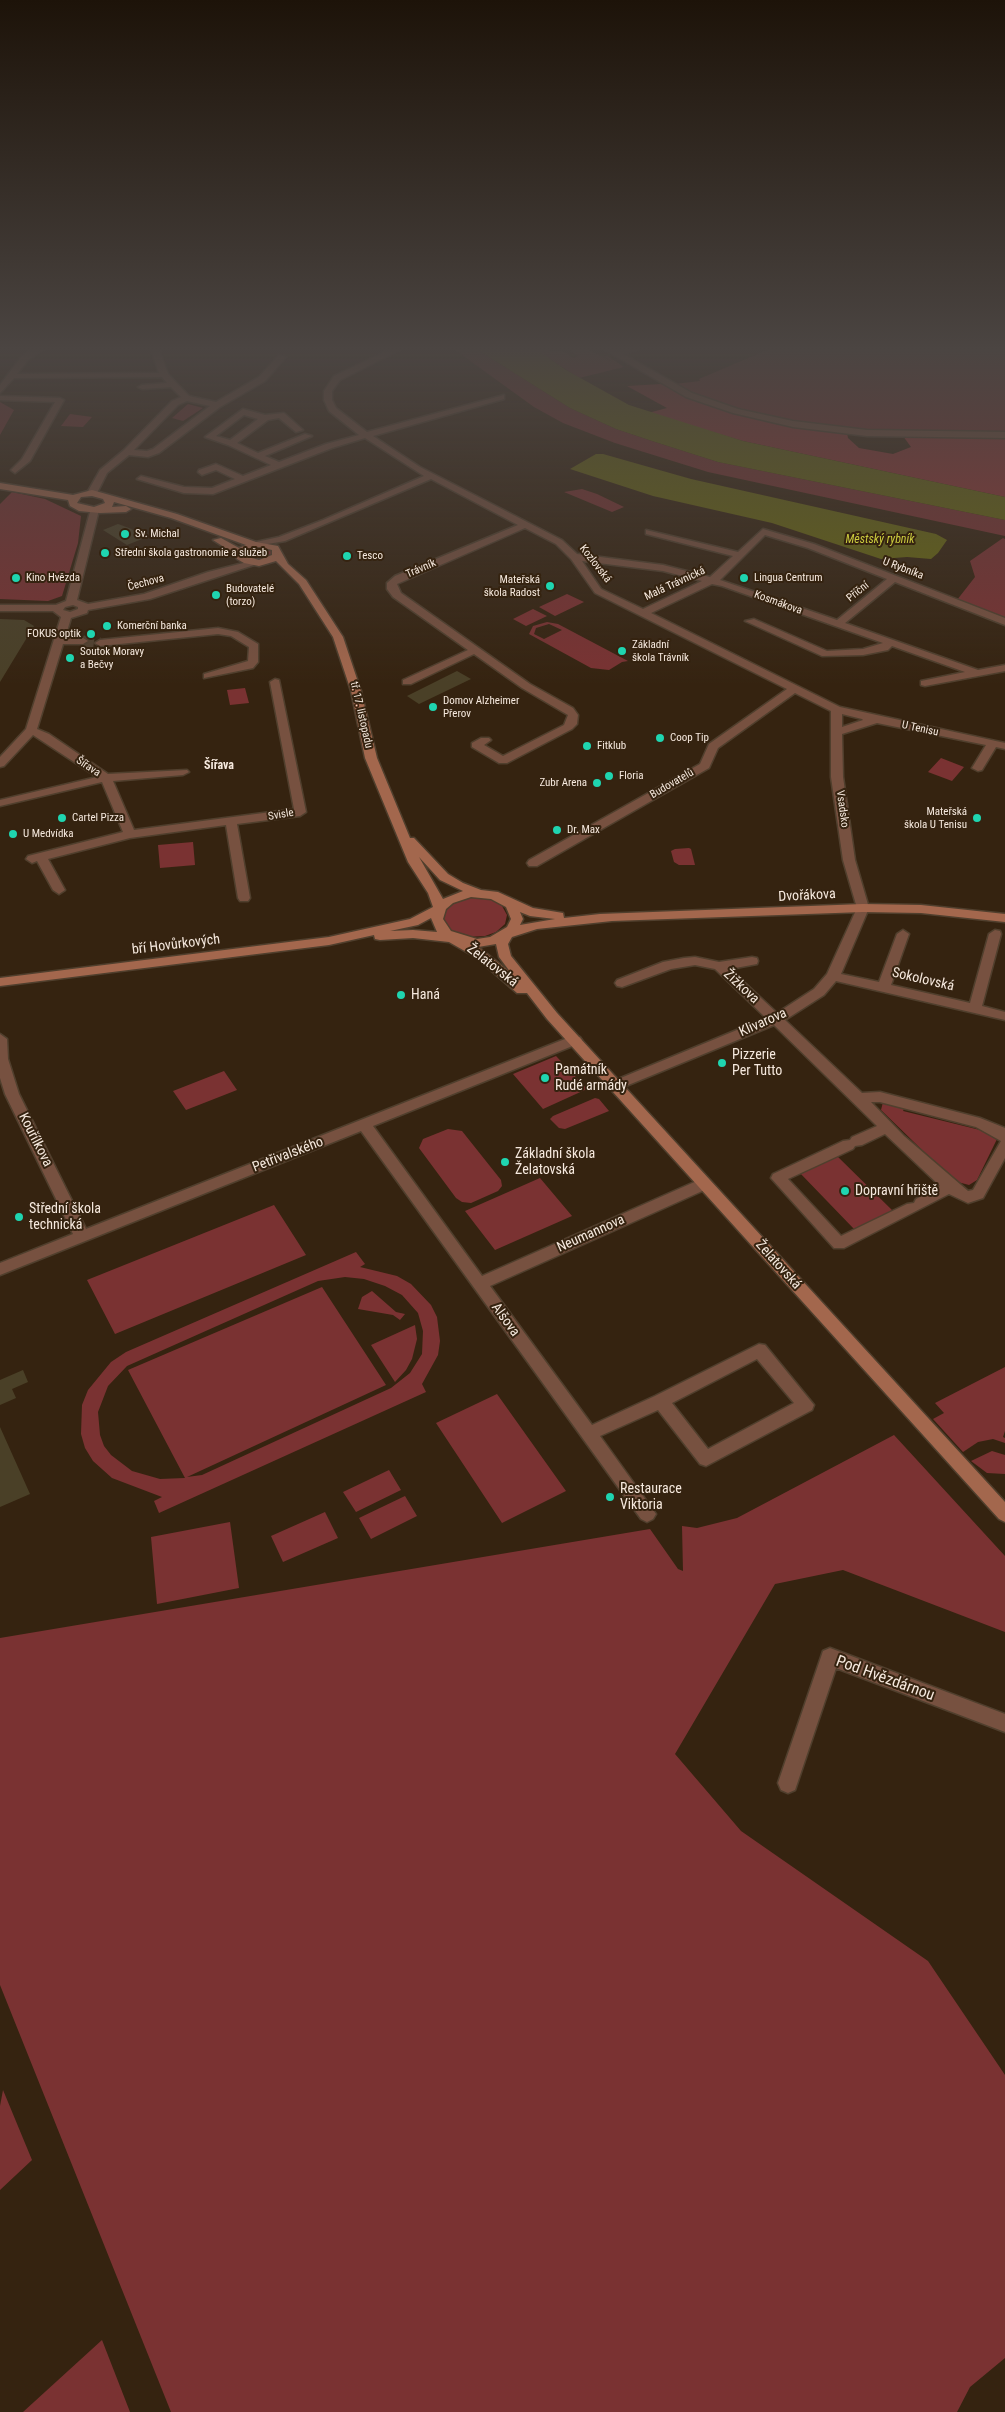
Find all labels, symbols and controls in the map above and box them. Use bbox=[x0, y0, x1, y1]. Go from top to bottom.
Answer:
place label: Sv. Michal bbox=[135, 527, 179, 541]
marker: Sv. Michal bbox=[119, 528, 131, 540]
water label: Městský rybník bbox=[846, 533, 914, 547]
street label: Kozlovská bbox=[576, 543, 614, 585]
place label: Střední škola gastronomie a služeb bbox=[115, 546, 267, 560]
marker: Střední škola gastronomie a služeb bbox=[99, 547, 111, 559]
place label: Tesco bbox=[357, 549, 383, 563]
marker: Tesco bbox=[341, 550, 353, 562]
street label: U Rybníka bbox=[881, 555, 925, 583]
street label: Trávník bbox=[404, 557, 438, 581]
street label: Malá Trávnická bbox=[643, 564, 707, 604]
place label: Kino Hvězda bbox=[26, 571, 80, 585]
place label: Lingua Centrum bbox=[754, 571, 823, 585]
marker: Kino Hvězda bbox=[10, 572, 22, 584]
street label: Čechova bbox=[126, 572, 166, 594]
marker: Lingua Centrum bbox=[738, 572, 750, 584]
place label: Mateřská škola Radost bbox=[484, 573, 540, 599]
street label: Příční bbox=[844, 579, 872, 605]
marker: Mateřská škola Radost bbox=[544, 580, 556, 592]
place label: Budovatelé (torzo) bbox=[226, 582, 274, 608]
street label: Kosmákova bbox=[752, 588, 804, 618]
marker: Budovatelé (torzo) bbox=[210, 589, 222, 601]
place label: Komerční banka bbox=[117, 619, 187, 633]
marker: Komerční banka bbox=[101, 620, 113, 632]
place label: FOKUS optik bbox=[27, 627, 81, 641]
marker: FOKUS optik bbox=[85, 628, 97, 640]
place label: Základní škola Trávník bbox=[632, 638, 689, 664]
place label: Soutok Moravy a Bečvy bbox=[80, 645, 144, 671]
marker: Základní škola Trávník bbox=[616, 645, 628, 657]
marker: Soutok Moravy a Bečvy bbox=[64, 652, 76, 664]
street label: tř. 17. listopadu bbox=[347, 680, 375, 750]
place label: Domov Alzheimer Přerov bbox=[443, 694, 519, 720]
marker: Domov Alzheimer Přerov bbox=[427, 701, 439, 713]
street label: U Tenisu bbox=[900, 719, 940, 739]
place label: Coop Tip bbox=[670, 731, 709, 745]
marker: Coop Tip bbox=[654, 732, 666, 744]
place label: Fitklub bbox=[597, 739, 626, 753]
marker: Fitklub bbox=[581, 740, 593, 752]
street label: Šířava bbox=[73, 754, 103, 780]
district label: Šířava bbox=[204, 759, 234, 773]
street label: Budovatelů bbox=[648, 766, 696, 802]
place label: Floria bbox=[619, 769, 643, 783]
marker: Floria bbox=[603, 770, 615, 782]
place label: Zubr Arena bbox=[539, 776, 587, 790]
marker: Zubr Arena bbox=[591, 777, 603, 789]
street label: Vsadsko bbox=[833, 790, 851, 828]
place label: Mateřská škola U Tenisu bbox=[904, 805, 967, 831]
street label: Svisle bbox=[267, 806, 295, 824]
place label: Cartel Pizza bbox=[72, 811, 124, 825]
marker: Cartel Pizza bbox=[56, 812, 68, 824]
marker: Mateřská škola U Tenisu bbox=[971, 812, 983, 824]
place label: Dr. Max bbox=[567, 823, 600, 837]
marker: Dr. Max bbox=[551, 824, 563, 836]
place label: U Medvídka bbox=[23, 827, 74, 841]
marker: U Medvídka bbox=[7, 828, 19, 840]
street label: Dvořákova bbox=[778, 886, 836, 906]
street label: bří Hovůrkových bbox=[131, 931, 221, 959]
street label: Želatovská bbox=[463, 941, 521, 991]
street label: Sokolovská bbox=[890, 965, 956, 995]
street label: Žižkova bbox=[720, 966, 762, 1008]
place label: Haná bbox=[411, 987, 440, 1003]
marker: Haná bbox=[395, 989, 407, 1001]
street label: Klivarova bbox=[737, 1005, 789, 1041]
place label: Pizzerie Per Tutto bbox=[732, 1047, 782, 1080]
marker: Pizzerie Per Tutto bbox=[716, 1057, 728, 1069]
place label: Památník Rudé armády bbox=[555, 1062, 627, 1094]
marker: Památník Rudé armády bbox=[539, 1072, 551, 1084]
street label: Kouřílkova bbox=[14, 1110, 56, 1170]
street label: Petřivalského bbox=[250, 1134, 326, 1176]
place label: Základní škola Želatovská bbox=[515, 1146, 595, 1178]
marker: Základní škola Želatovská bbox=[499, 1156, 511, 1168]
place label: Dopravní hřiště bbox=[855, 1183, 938, 1199]
marker: Dopravní hřiště bbox=[839, 1185, 851, 1197]
place label: Střední škola technická bbox=[29, 1201, 101, 1234]
marker: Střední škola technická bbox=[13, 1211, 25, 1223]
street label: Neumannova bbox=[555, 1212, 627, 1256]
street label: Želatovská bbox=[752, 1237, 804, 1293]
street label: Alšova bbox=[487, 1300, 523, 1340]
place label: Restaurace Viktoria bbox=[620, 1481, 682, 1514]
marker: Restaurace Viktoria bbox=[604, 1491, 616, 1503]
street label: Pod Hvězdárnou bbox=[833, 1652, 937, 1706]

